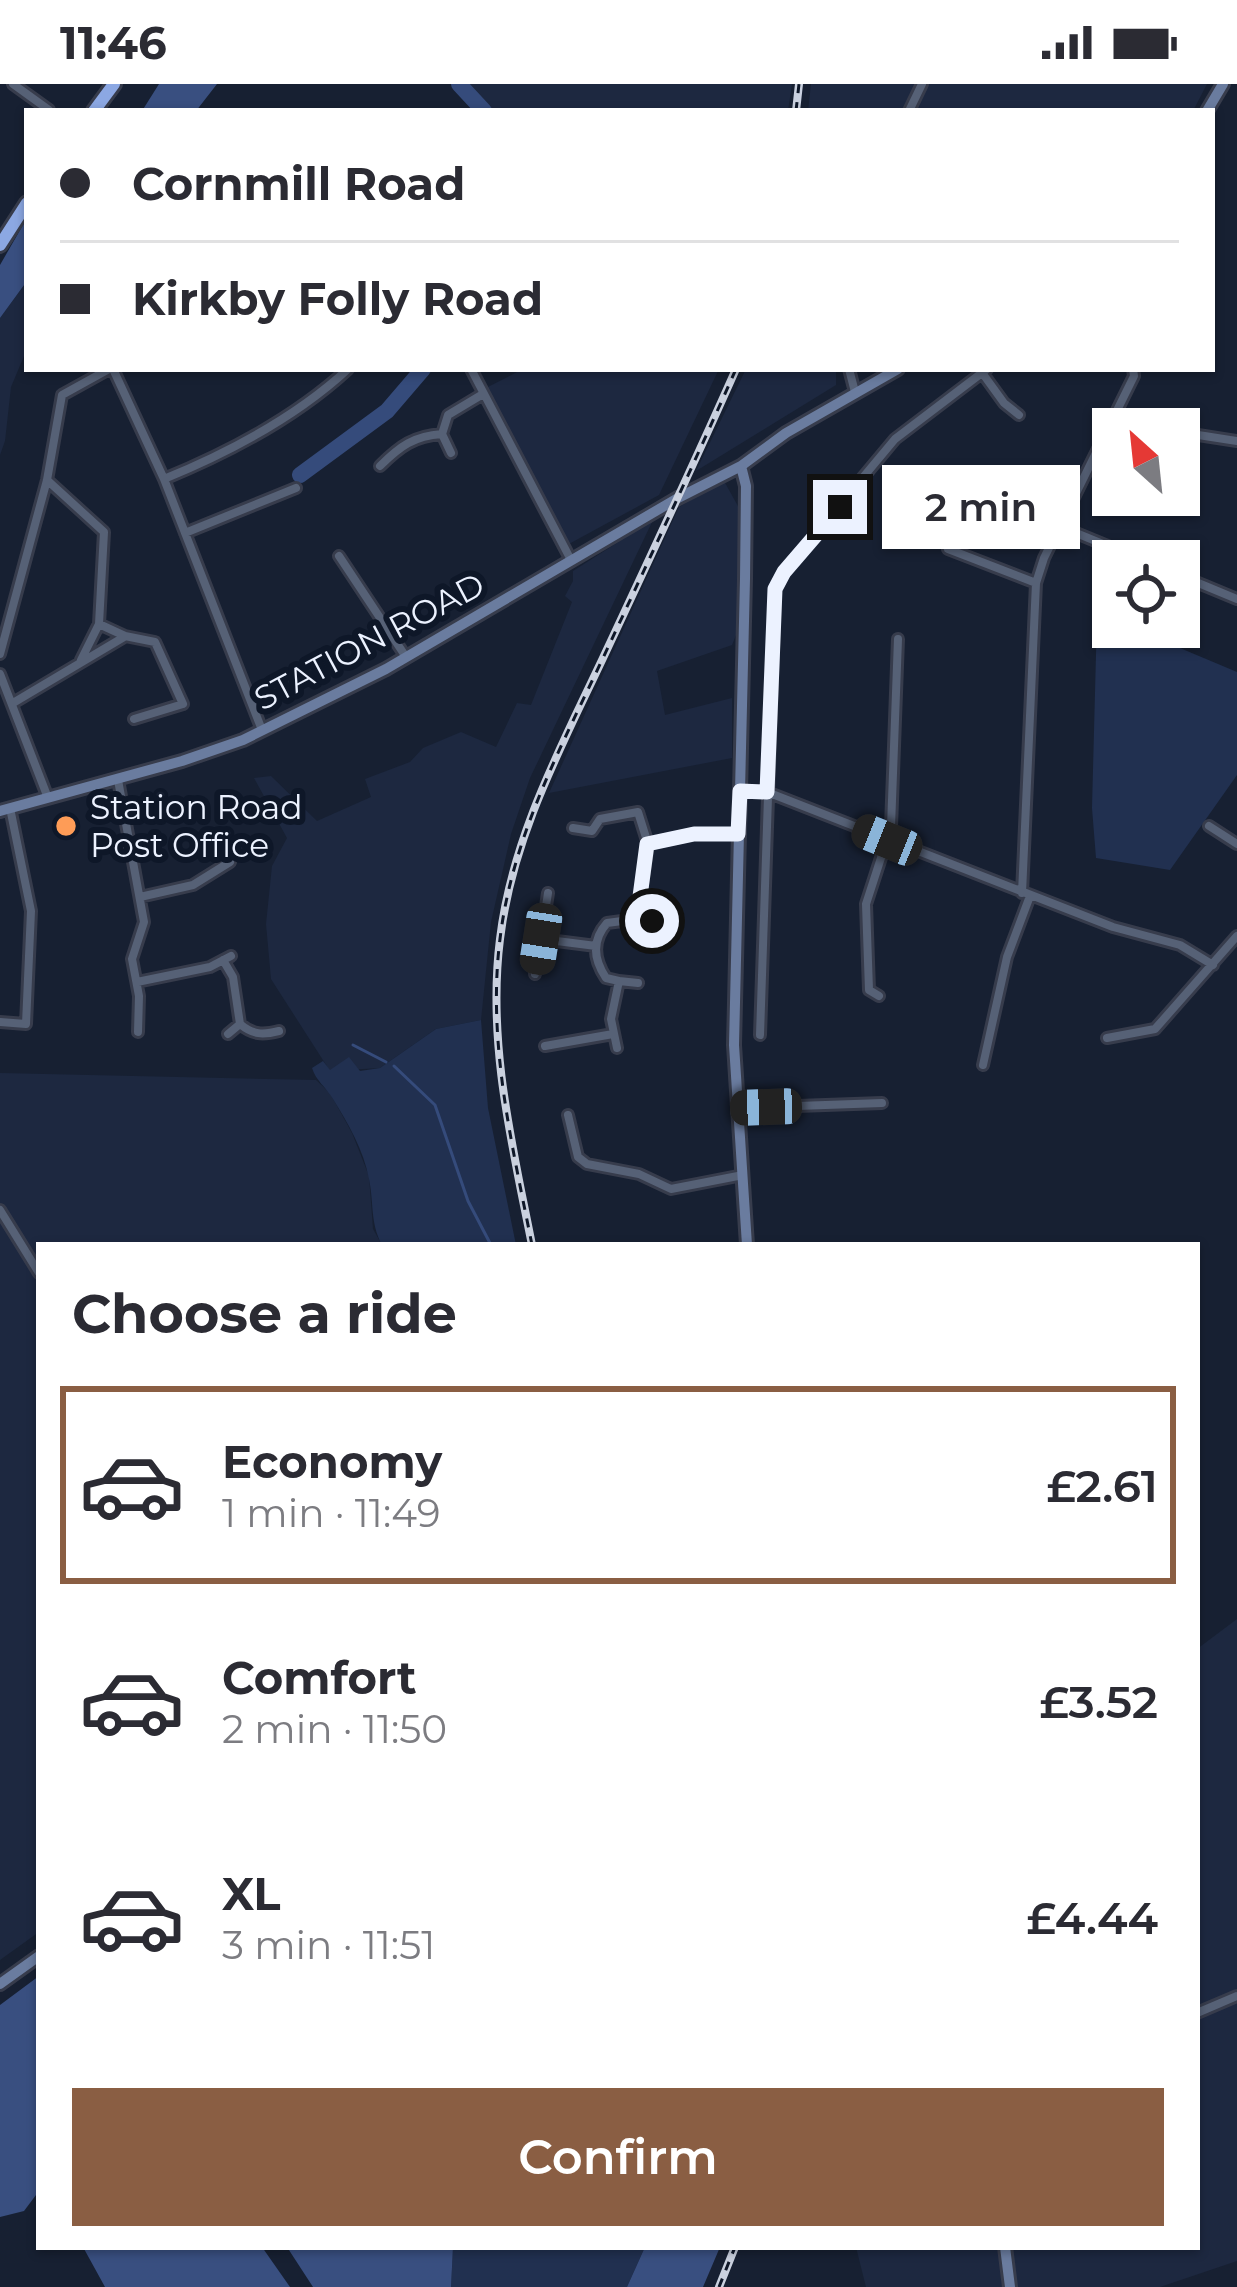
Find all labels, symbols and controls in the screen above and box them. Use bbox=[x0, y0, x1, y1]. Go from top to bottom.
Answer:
text: 11:46 bbox=[60, 15, 167, 70]
text: Cornmill Road bbox=[132, 156, 465, 211]
text: Kirkby Folly Road bbox=[132, 271, 543, 326]
north arrow bbox=[1092, 408, 1200, 516]
map controls bbox=[1092, 408, 1200, 648]
callout: 2 min bbox=[882, 465, 1080, 549]
route end bbox=[813, 480, 867, 534]
text: 2 min bbox=[925, 483, 1037, 531]
button: locate bbox=[1092, 540, 1200, 648]
street label: STATION ROAD bbox=[247, 564, 491, 718]
place label: Station Road Post Office bbox=[90, 787, 303, 865]
car bbox=[847, 810, 927, 870]
marker: Station Road Post Office bbox=[53, 813, 79, 839]
route start bbox=[625, 894, 679, 948]
car bbox=[518, 901, 564, 977]
car bbox=[729, 1088, 803, 1126]
text: Choose a ride bbox=[72, 1281, 457, 1347]
icon: car bbox=[78, 1431, 186, 1539]
text: Economy bbox=[222, 1434, 442, 1489]
text: £2.61 bbox=[1046, 1458, 1158, 1513]
text: 1 min · 11:49 bbox=[222, 1489, 440, 1537]
icon: car bbox=[78, 1647, 186, 1755]
text: Comfort bbox=[222, 1650, 417, 1705]
text: £3.52 bbox=[1039, 1674, 1158, 1729]
text: 2 min · 11:50 bbox=[222, 1705, 447, 1753]
icon: car bbox=[78, 1863, 186, 1971]
text: XL bbox=[222, 1866, 280, 1921]
text: £4.44 bbox=[1026, 1890, 1158, 1945]
text: 3 min · 11:51 bbox=[222, 1921, 435, 1969]
button: Confirm bbox=[72, 2088, 1164, 2226]

